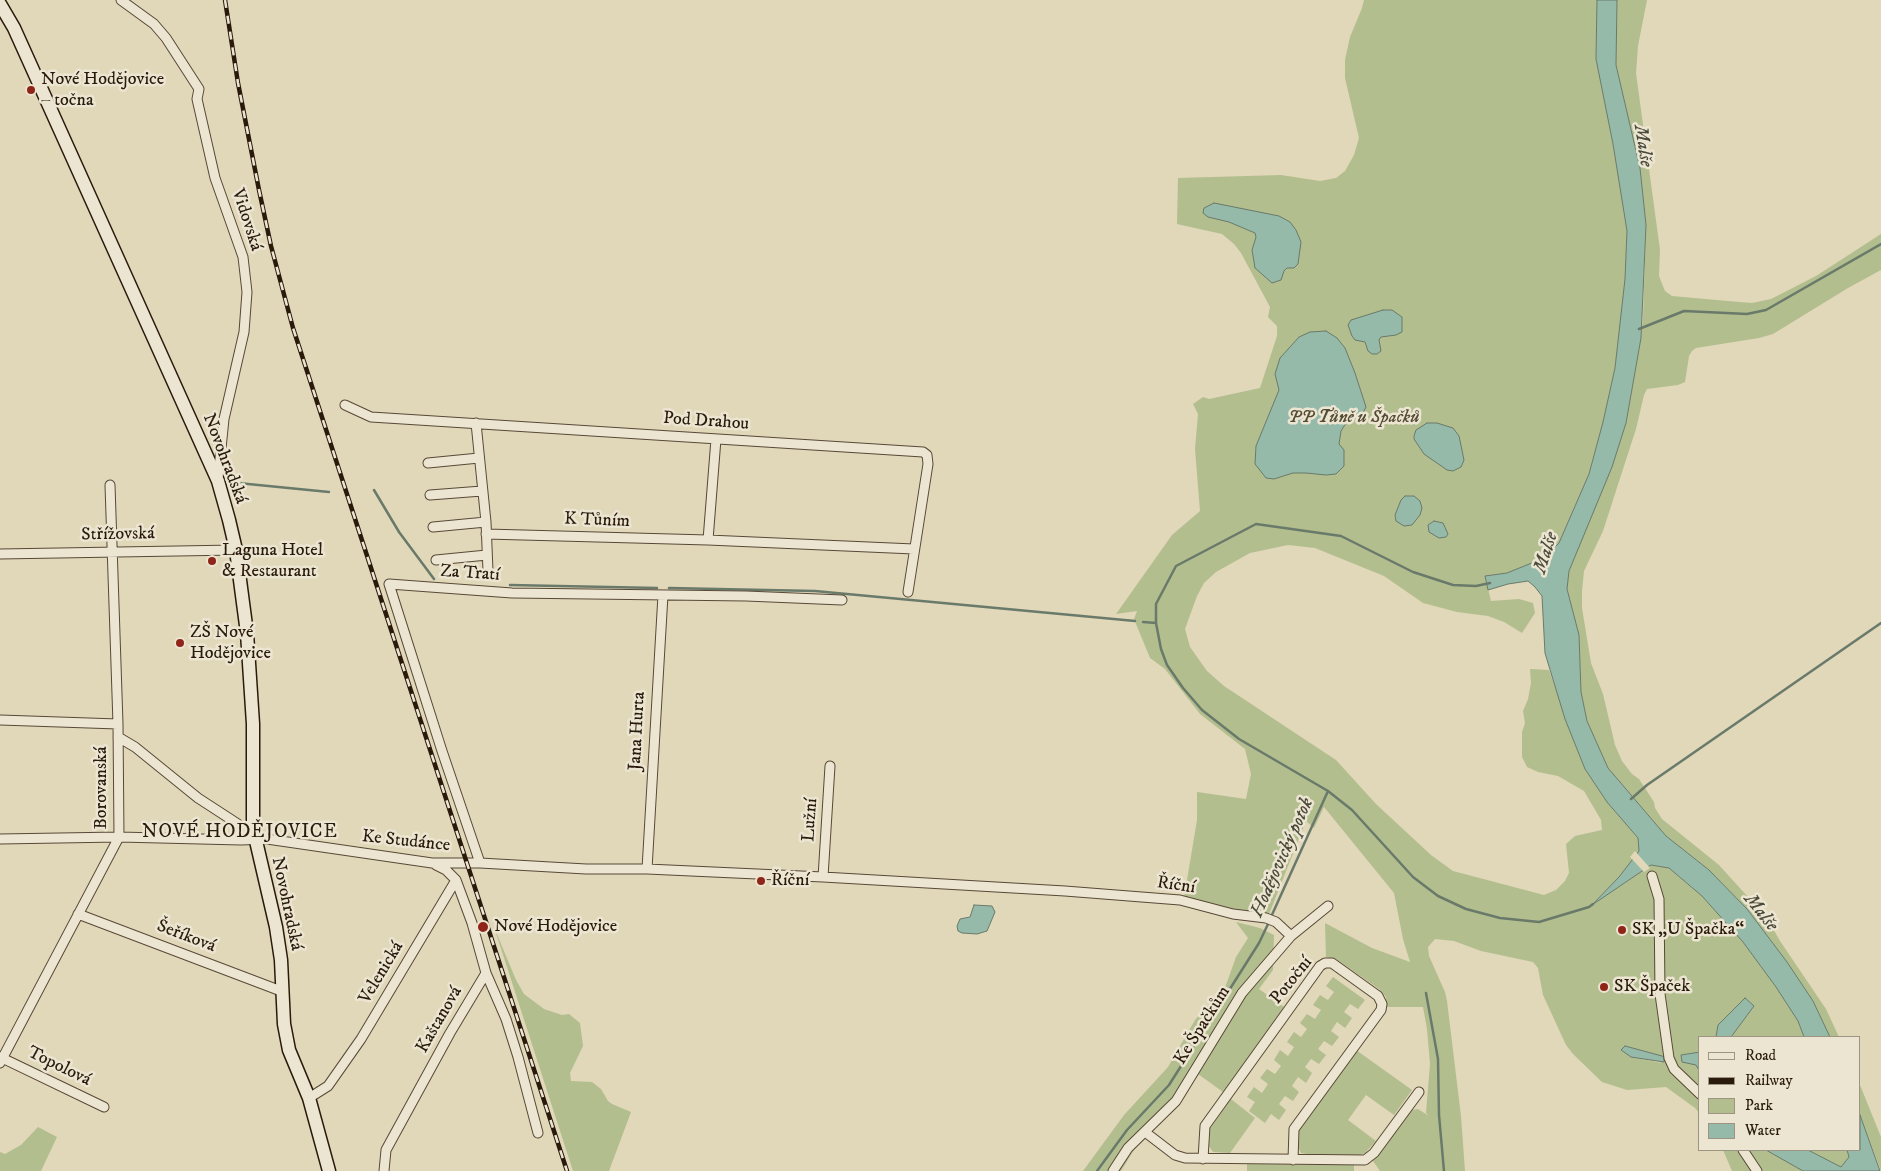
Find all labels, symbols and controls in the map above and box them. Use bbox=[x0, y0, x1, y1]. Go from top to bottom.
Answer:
place label: Nové Hodějovice – točna bbox=[41, 69, 164, 112]
marker: Nové Hodějovice – točna bbox=[25, 84, 37, 96]
water label: Malše bbox=[1627, 123, 1657, 169]
street label: Vidovská bbox=[226, 186, 266, 254]
park label: PP Tůně u Špačků bbox=[1288, 407, 1420, 429]
street label: Pod Drahou bbox=[662, 408, 750, 436]
street label: Novohradská bbox=[197, 411, 251, 507]
street label: K Tůním bbox=[564, 509, 630, 533]
street label: Střížovská bbox=[81, 524, 155, 546]
water label: Malše bbox=[1530, 529, 1564, 577]
place label: Laguna Hotel & Restaurant bbox=[222, 540, 323, 582]
marker: Laguna Hotel & Restaurant bbox=[206, 555, 218, 567]
street label: Za Tratí bbox=[440, 561, 500, 587]
place label: ZŠ Nové Hodějovice bbox=[190, 622, 271, 664]
marker: ZŠ Nové Hodějovice bbox=[174, 637, 186, 649]
street label: Jana Hurta bbox=[625, 691, 651, 771]
street label: Borovanská bbox=[91, 746, 113, 830]
water label: Hodějovický potok bbox=[1247, 795, 1319, 921]
street label: Lužní bbox=[799, 798, 823, 842]
district label: NOVÉ HODĚJOVICE bbox=[140, 822, 340, 844]
street label: Ke Studánce bbox=[361, 827, 451, 857]
street label: Novohradská bbox=[266, 855, 306, 953]
place label: Říční bbox=[771, 870, 809, 892]
street label: Říční bbox=[1155, 873, 1197, 899]
marker: Říční bbox=[755, 875, 767, 887]
water label: Malše bbox=[1738, 889, 1782, 937]
street label: Šeříková bbox=[154, 916, 218, 958]
place label: Nové Hodějovice bbox=[494, 916, 617, 938]
place label: SK „U Špačka“ bbox=[1632, 919, 1744, 941]
marker: Nové Hodějovice bbox=[476, 920, 490, 934]
marker: SK „U Špačka“ bbox=[1616, 924, 1628, 936]
street label: Velenická bbox=[355, 938, 409, 1008]
street label: Potoční bbox=[1266, 953, 1318, 1009]
place label: SK Špaček bbox=[1614, 976, 1690, 998]
marker: SK Špaček bbox=[1598, 981, 1610, 993]
street label: Kaštanová bbox=[412, 983, 468, 1057]
street label: Ke Špačkům bbox=[1170, 983, 1236, 1069]
legend bbox=[1698, 1036, 1861, 1151]
street label: Topolová bbox=[24, 1042, 94, 1092]
text: Road bbox=[1745, 1046, 1776, 1065]
text: Railway bbox=[1745, 1071, 1793, 1090]
text: Park bbox=[1745, 1096, 1773, 1115]
text: Water bbox=[1745, 1121, 1781, 1140]

